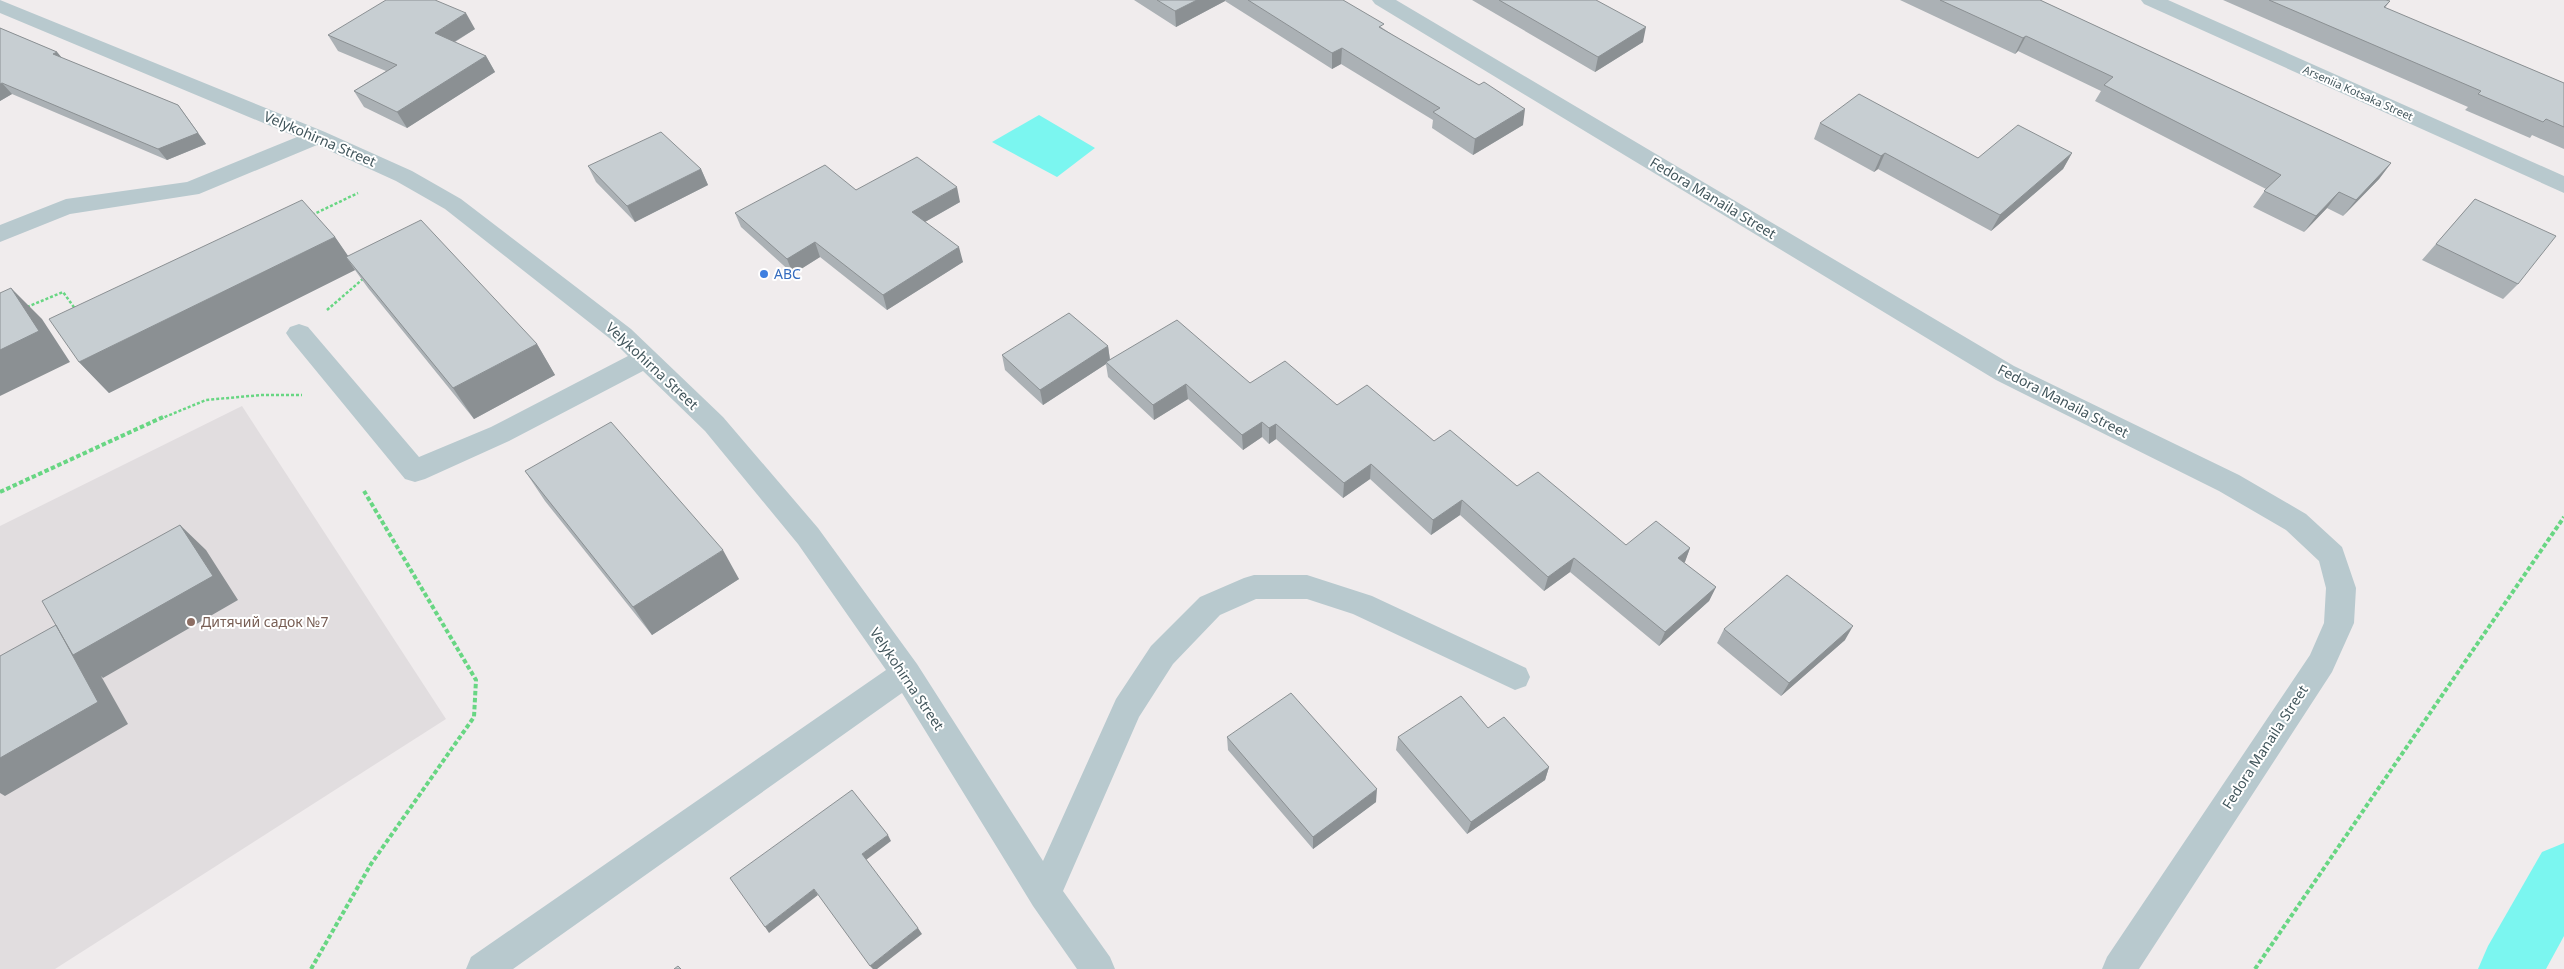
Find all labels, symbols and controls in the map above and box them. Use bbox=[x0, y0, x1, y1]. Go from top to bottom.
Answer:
street label: Arseniia Kotsaka Street bbox=[2301, 61, 2416, 124]
street label: Velykohirna Street bbox=[261, 106, 379, 171]
street label: Fedora Manaila Street bbox=[1647, 152, 1780, 243]
place label: АВС bbox=[774, 264, 801, 283]
marker: АВС bbox=[758, 268, 770, 280]
street label: Velykohirna Street bbox=[602, 318, 703, 414]
street label: Fedora Manaila Street bbox=[1995, 359, 2132, 442]
place label: Дитячий садок №7 bbox=[201, 612, 329, 631]
marker: Дитячий садок №7 bbox=[185, 616, 197, 628]
street label: Velykohirna Street bbox=[866, 624, 949, 734]
street label: Fedora Manaila Street bbox=[2217, 681, 2312, 812]

